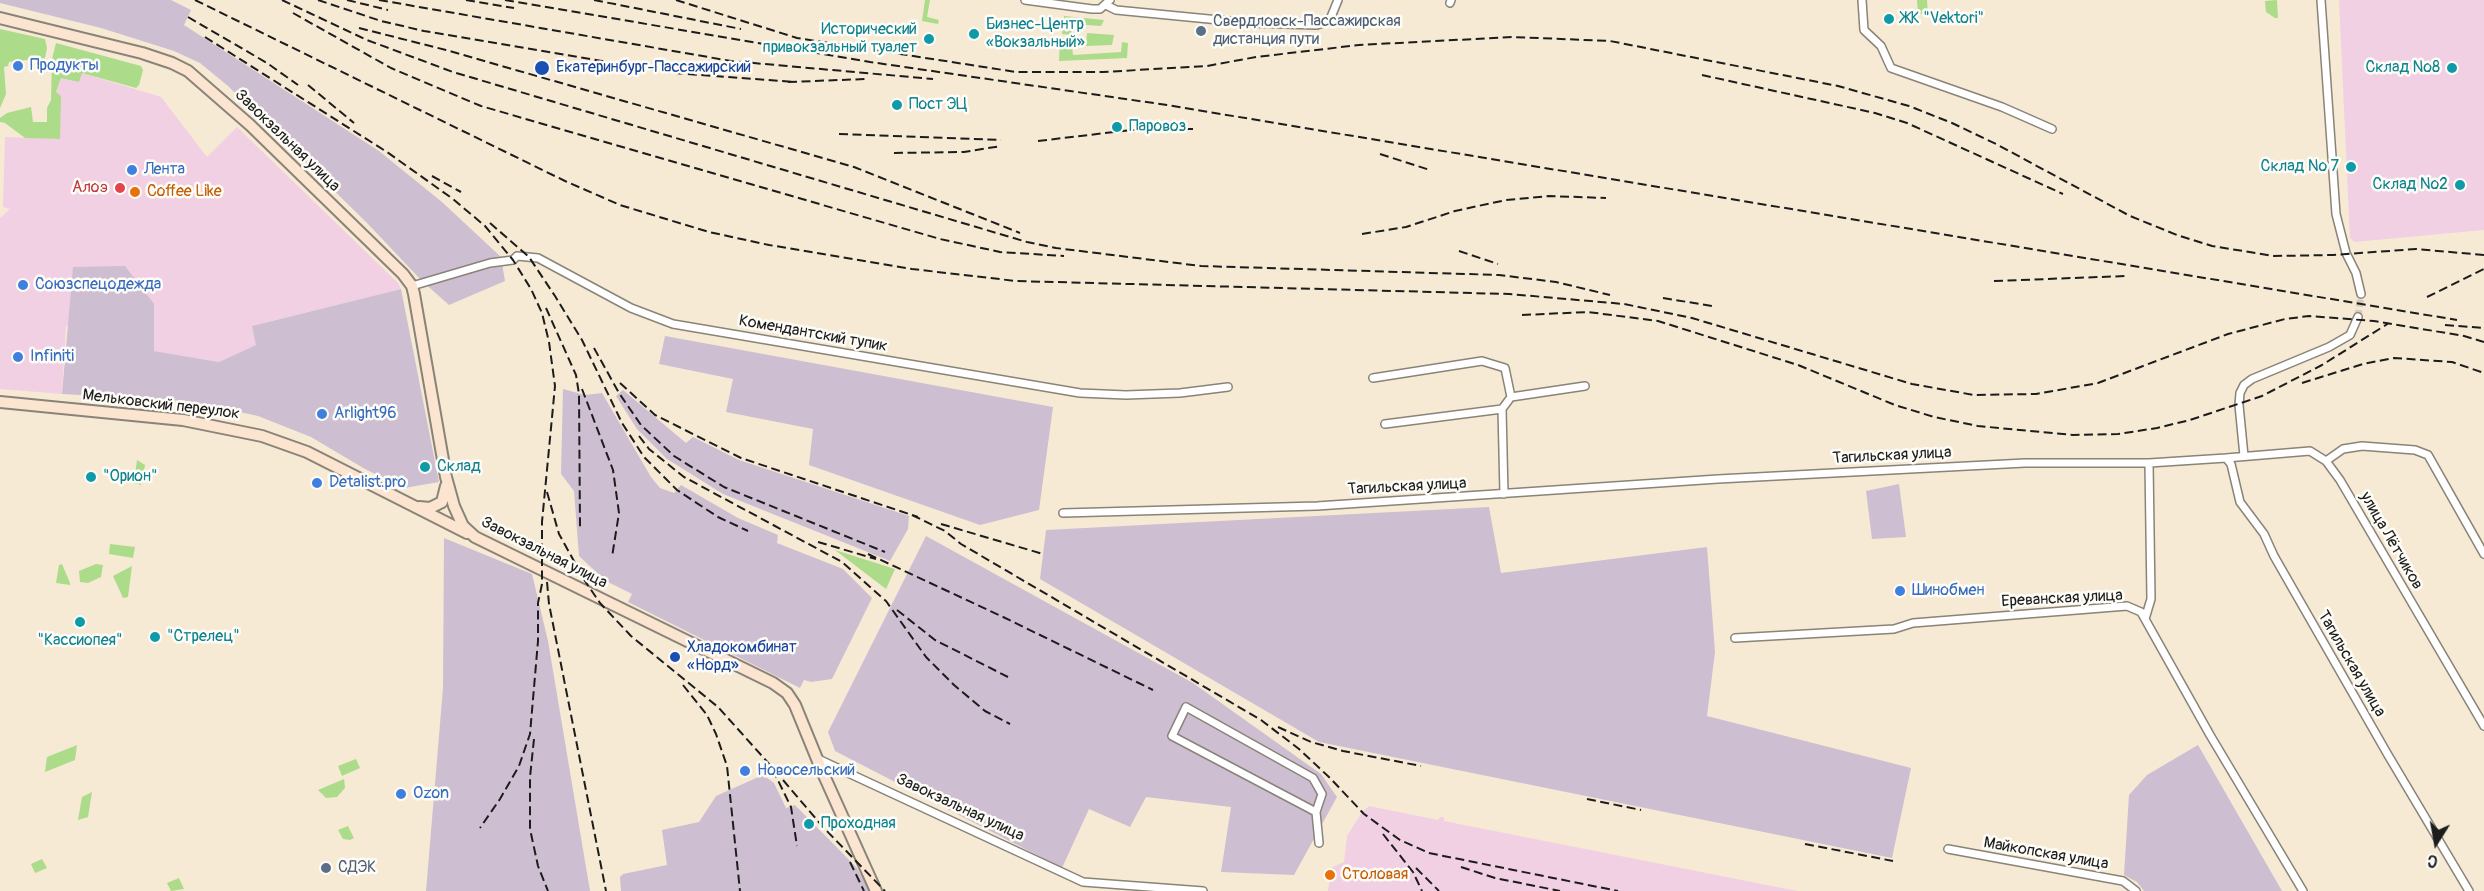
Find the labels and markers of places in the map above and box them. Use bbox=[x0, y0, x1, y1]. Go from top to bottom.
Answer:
place label: ЖК "Vektori" bbox=[1901, 9, 1984, 29]
place label: Свердловск-Пассажирская дистанция пути bbox=[1213, 12, 1401, 50]
marker: ЖК "Vektori" bbox=[1882, 12, 1896, 26]
place label: Бизнес-Центр «Вокзальный» bbox=[986, 15, 1085, 53]
place label: Исторический привокзальный туалет bbox=[763, 20, 917, 58]
marker: Свердловск-Пассажирская дистанция пути bbox=[1194, 24, 1208, 38]
marker: Бизнес-Центр «Вокзальный» bbox=[967, 27, 981, 41]
marker: Исторический привокзальный туалет bbox=[922, 32, 936, 46]
place label: Продукты bbox=[30, 56, 99, 76]
place label: Екатеринбург-Пассажирский bbox=[556, 58, 751, 78]
place label: Склад №8 bbox=[2365, 58, 2440, 78]
marker: Продукты bbox=[11, 59, 25, 73]
marker: Екатеринбург-Пассажирский bbox=[533, 59, 551, 77]
marker: Склад №8 bbox=[2445, 61, 2459, 75]
place label: Пост ЭЦ bbox=[909, 95, 967, 115]
marker: Пост ЭЦ bbox=[890, 98, 904, 112]
place label: Паровоз bbox=[1129, 117, 1186, 137]
marker: Паровоз bbox=[1110, 120, 1124, 134]
place label: Склад № 7 bbox=[2261, 157, 2339, 177]
place label: Лента bbox=[144, 160, 185, 180]
marker: Склад № 7 bbox=[2344, 160, 2358, 174]
marker: Лента bbox=[125, 163, 139, 177]
place label: Склад №2 bbox=[2373, 175, 2448, 195]
place label: Алоэ bbox=[72, 178, 108, 198]
marker: Склад №2 bbox=[2453, 178, 2467, 192]
marker: Алоэ bbox=[113, 181, 127, 195]
place label: Coffee Like bbox=[147, 182, 222, 202]
marker: Coffee Like bbox=[128, 185, 142, 199]
place label: Союзспецодежда bbox=[35, 275, 161, 295]
marker: Союзспецодежда bbox=[16, 278, 30, 292]
place label: Infiniti bbox=[30, 347, 74, 367]
marker: Infiniti bbox=[11, 350, 25, 364]
place label: Arlight96 bbox=[334, 404, 396, 424]
marker: Arlight96 bbox=[315, 407, 329, 421]
place label: Склад bbox=[437, 457, 481, 477]
marker: Склад bbox=[418, 460, 432, 474]
place label: "Орион" bbox=[103, 467, 157, 487]
marker: "Орион" bbox=[84, 470, 98, 484]
place label: Detalist.pro bbox=[329, 473, 406, 493]
marker: Detalist.pro bbox=[310, 476, 324, 490]
place label: Шинобмен bbox=[1912, 581, 1984, 601]
marker: Шинобмен bbox=[1893, 584, 1907, 598]
marker: "Кассиопея" bbox=[73, 615, 87, 629]
place label: "Стрелец" bbox=[167, 627, 240, 647]
marker: "Стрелец" bbox=[148, 630, 162, 644]
place label: "Кассиопея" bbox=[37, 631, 123, 651]
place label: Хладокомбинат «Норд» bbox=[687, 638, 797, 676]
marker: Хладокомбинат «Норд» bbox=[668, 650, 682, 664]
place label: Новосельский bbox=[757, 761, 855, 781]
marker: Новосельский bbox=[738, 764, 752, 778]
place label: Ozon bbox=[413, 784, 449, 804]
marker: Ozon bbox=[394, 787, 408, 801]
place label: Проходная bbox=[821, 814, 896, 834]
marker: Проходная bbox=[802, 817, 816, 831]
place label: СДЭК bbox=[338, 858, 376, 878]
marker: СДЭК bbox=[319, 861, 333, 875]
place label: Столовая bbox=[1342, 865, 1408, 885]
marker: Столовая bbox=[1323, 868, 1337, 882]

